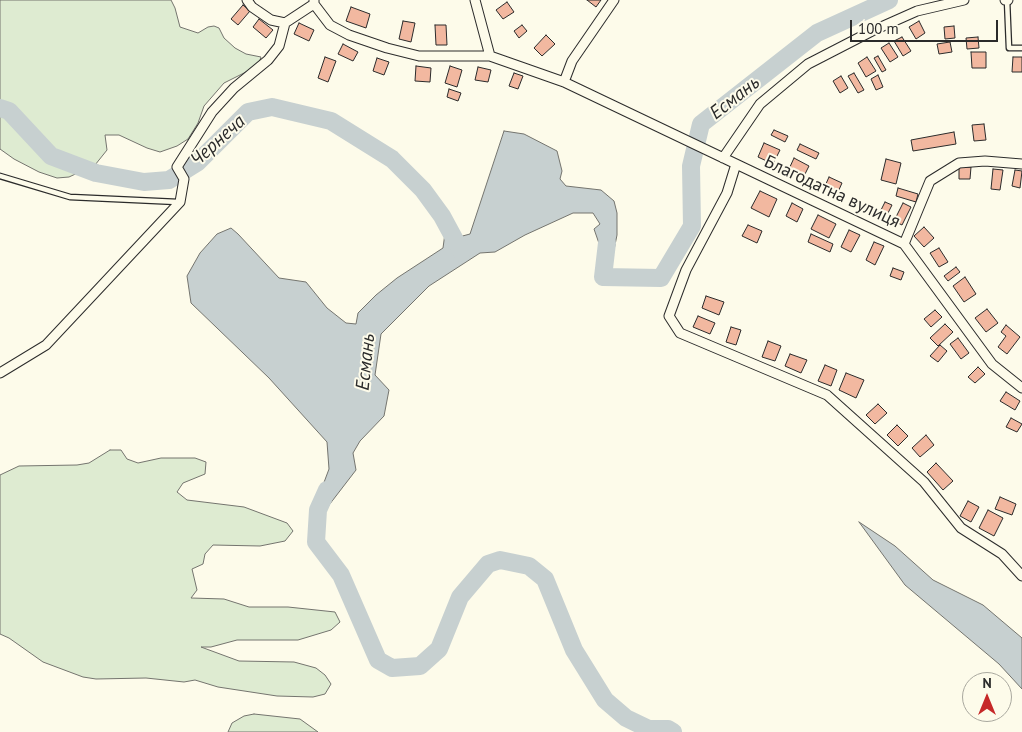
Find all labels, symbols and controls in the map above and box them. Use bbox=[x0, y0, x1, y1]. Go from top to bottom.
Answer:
scale bar bbox=[852, 10, 1000, 42]
text: 100 m bbox=[858, 19, 899, 38]
water label: Есмань bbox=[705, 71, 765, 125]
water label: Чернеча bbox=[186, 110, 250, 172]
street label: Благодатна вулиця bbox=[761, 151, 903, 233]
water label: Есмань bbox=[352, 332, 380, 392]
north arrow bbox=[962, 672, 1012, 722]
text: N bbox=[982, 674, 992, 692]

